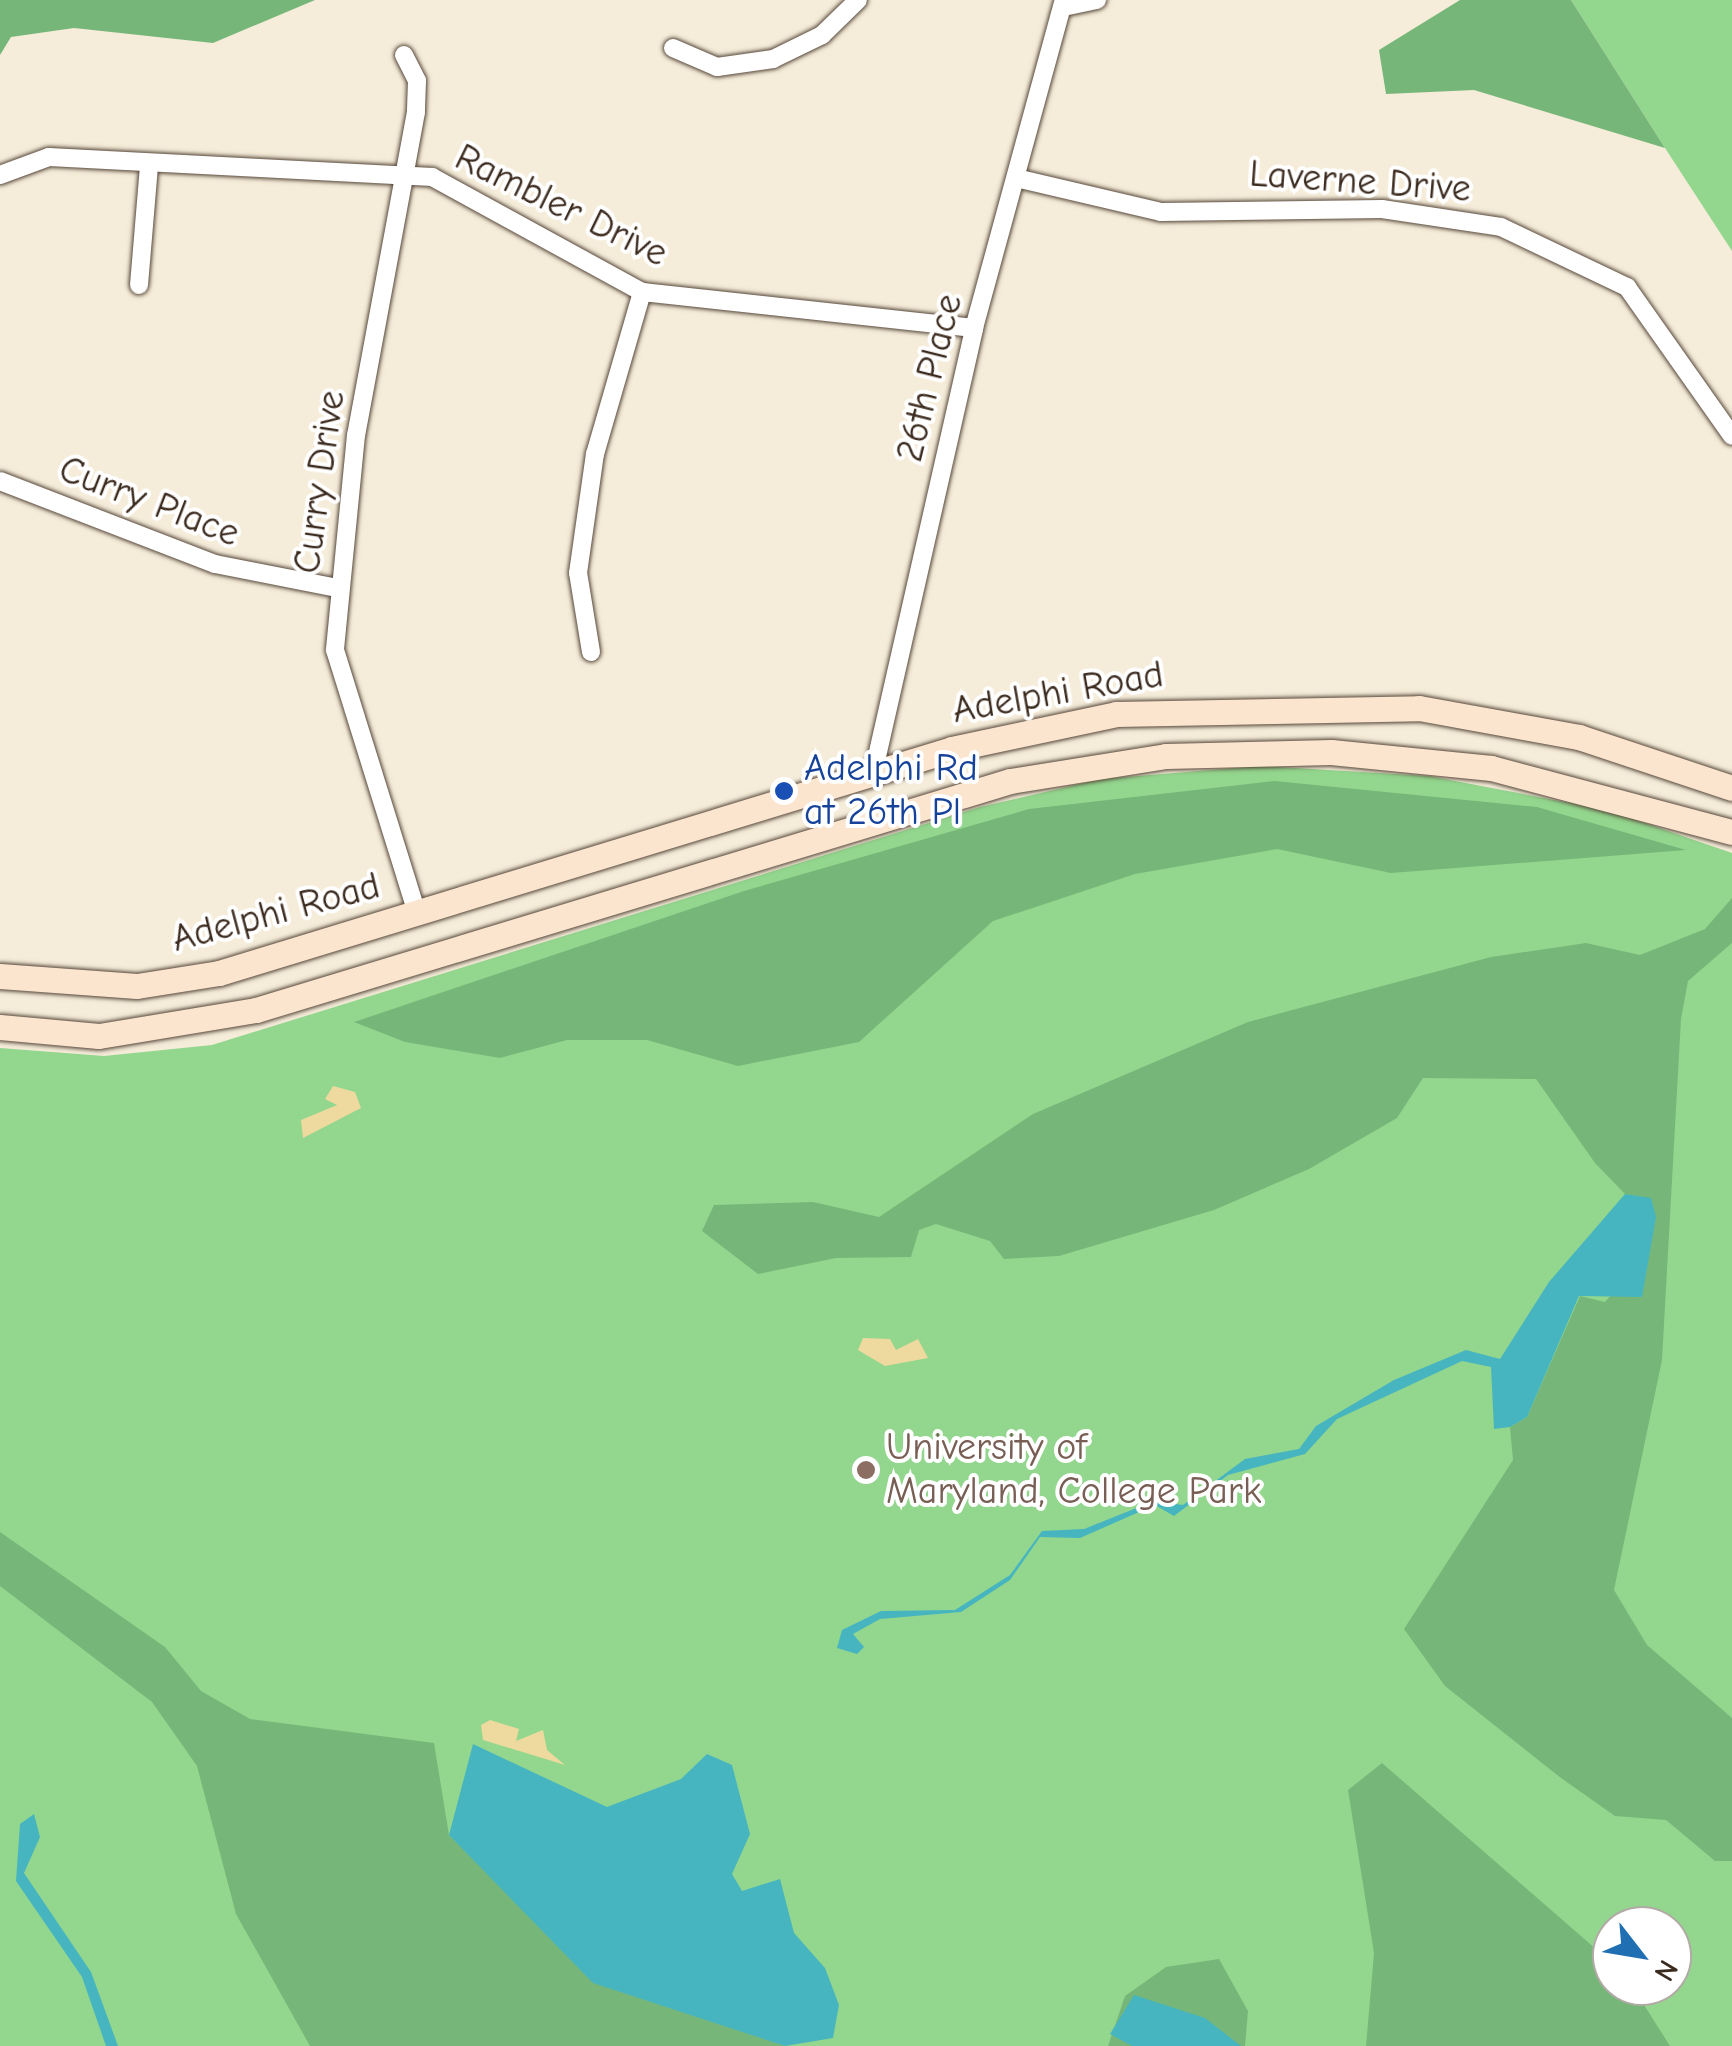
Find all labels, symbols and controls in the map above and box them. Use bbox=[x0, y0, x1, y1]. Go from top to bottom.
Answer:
street label: Rambler Drive bbox=[447, 135, 675, 277]
street label: Laverne Drive bbox=[1248, 152, 1472, 212]
street label: 26th Place bbox=[887, 290, 973, 466]
street label: Curry Drive bbox=[285, 388, 355, 576]
street label: Curry Place bbox=[53, 447, 245, 557]
street label: Adelphi Road bbox=[949, 652, 1167, 734]
place label: Adelphi Rd at 26th Pl bbox=[804, 746, 978, 836]
marker: Adelphi Rd at 26th Pl bbox=[773, 780, 795, 802]
street label: Adelphi Road bbox=[167, 863, 385, 963]
place label: University of Maryland, College Park bbox=[886, 1425, 1261, 1515]
marker: University of Maryland, College Park bbox=[855, 1459, 877, 1481]
north arrow bbox=[1592, 1906, 1692, 2006]
text: N bbox=[1648, 1954, 1684, 1986]

